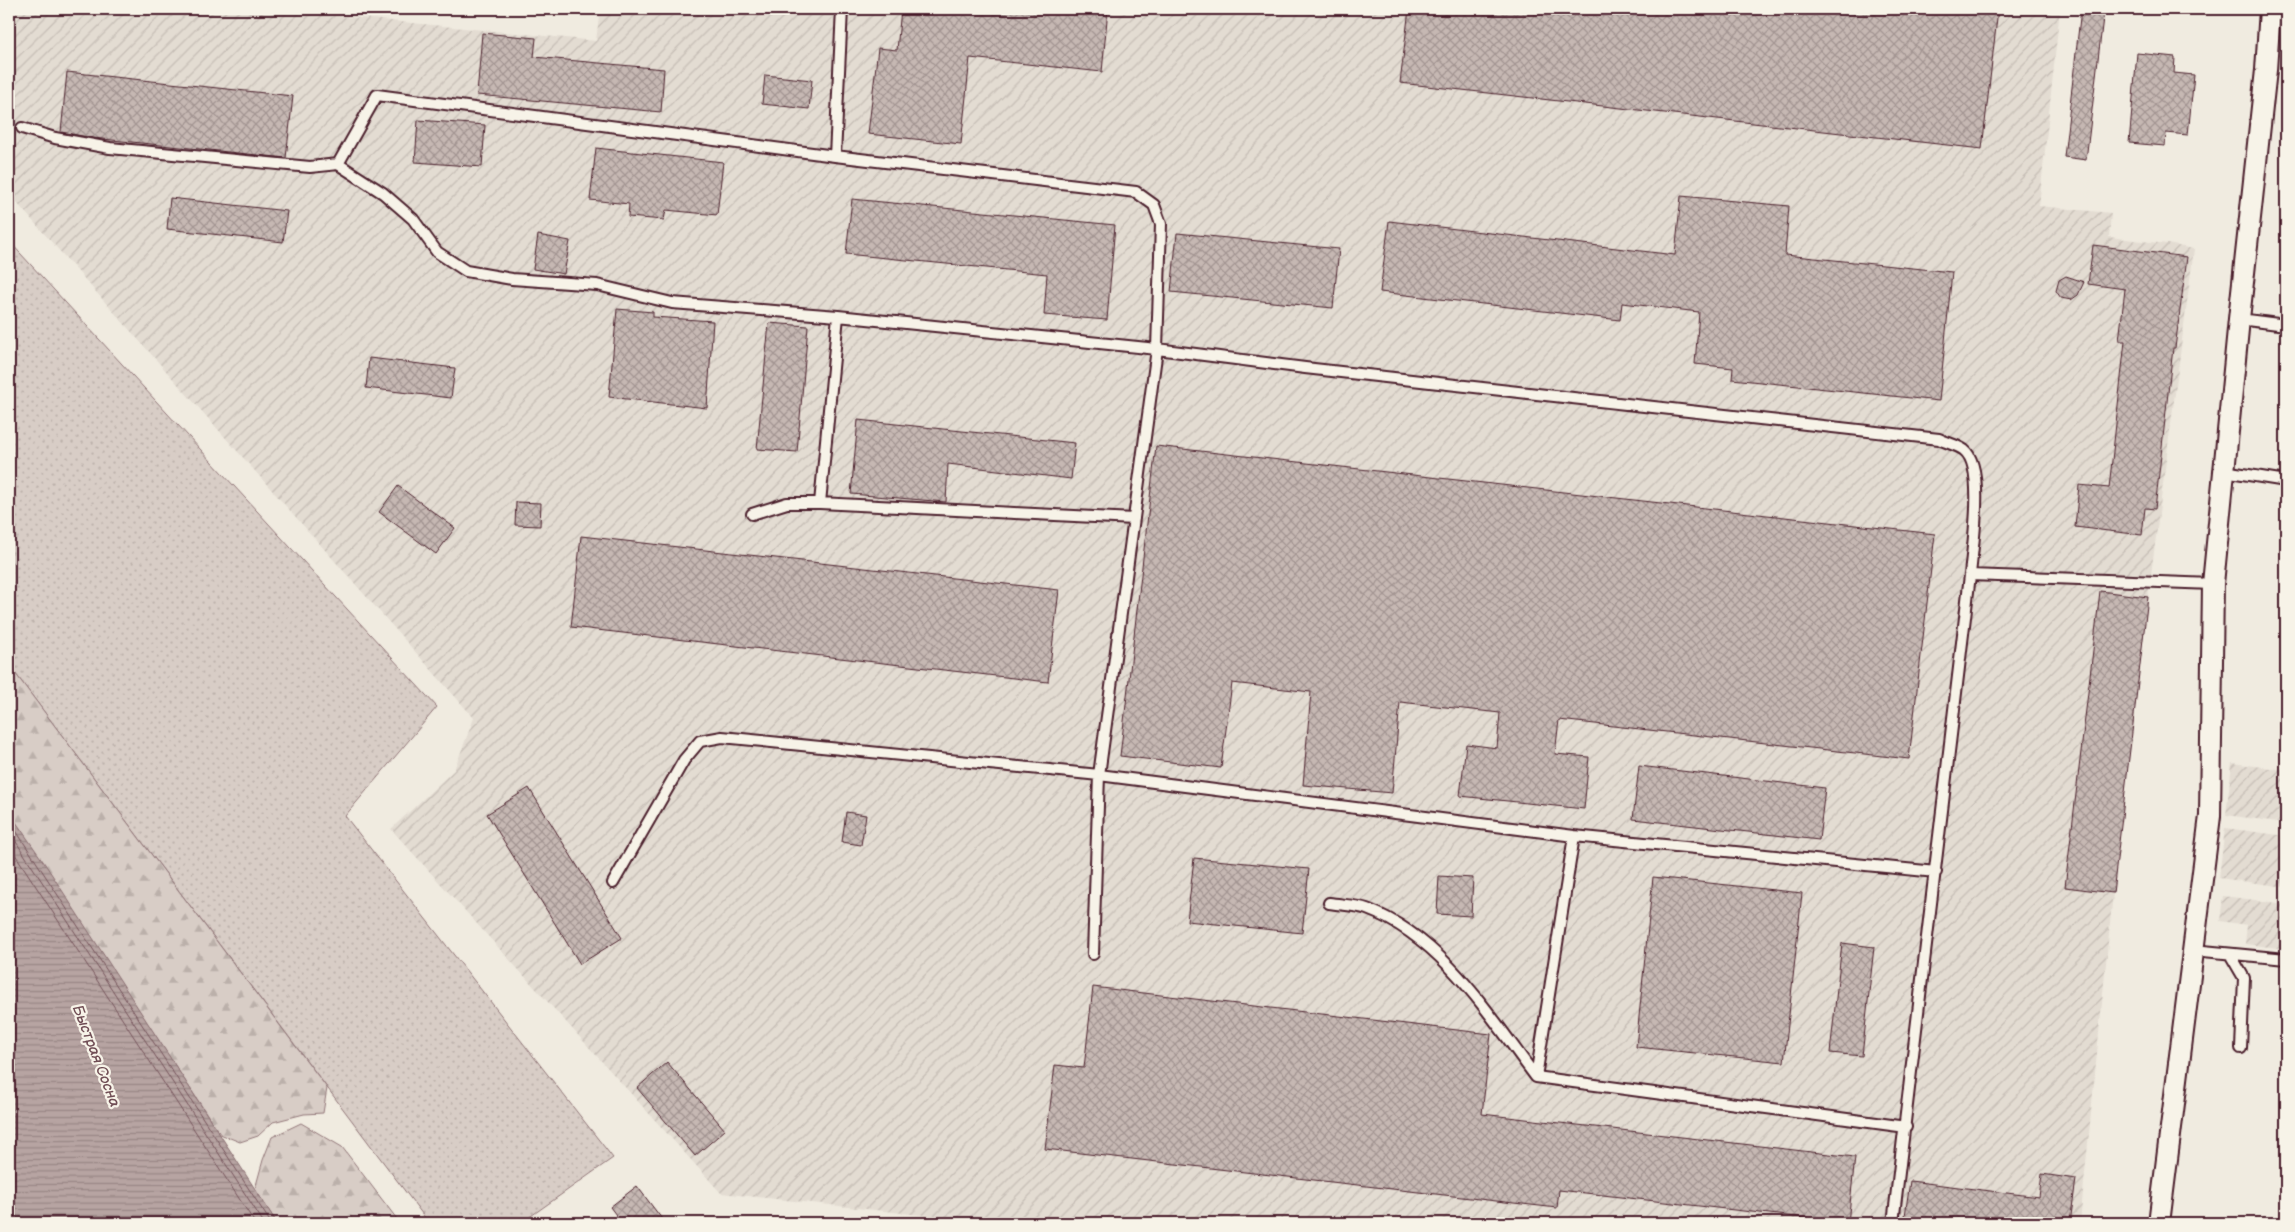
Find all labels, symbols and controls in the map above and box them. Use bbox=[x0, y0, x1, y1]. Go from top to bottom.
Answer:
water label: Быстрая Сосна bbox=[68, 1002, 124, 1110]

